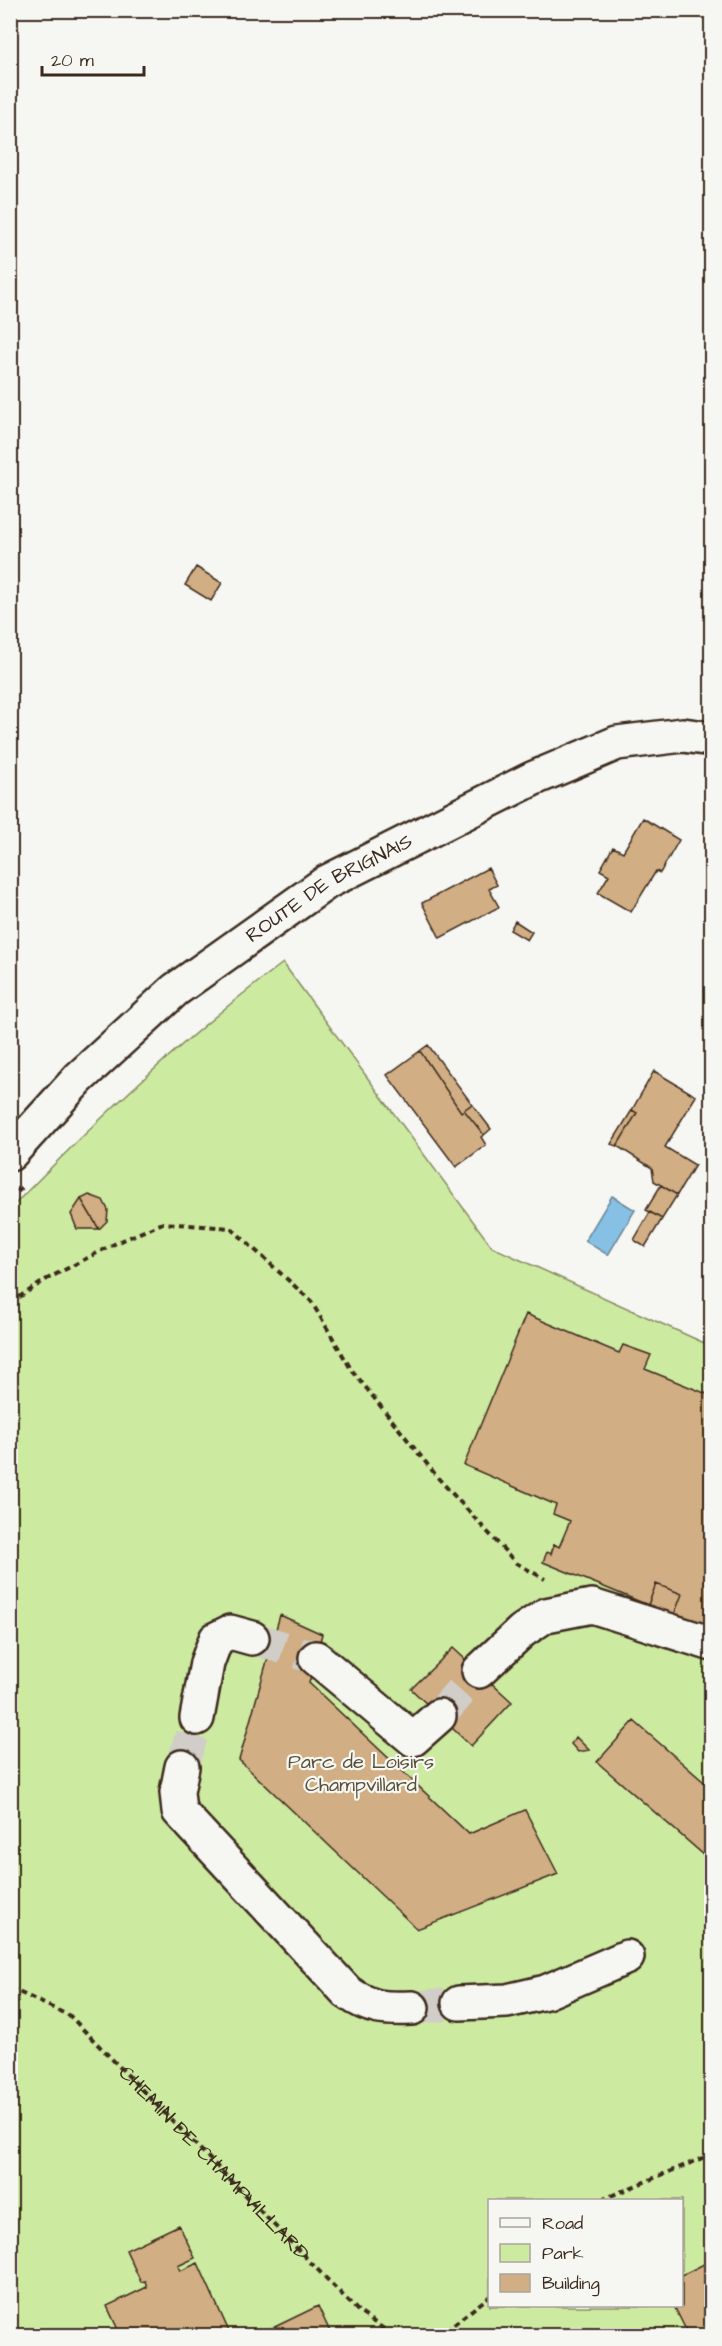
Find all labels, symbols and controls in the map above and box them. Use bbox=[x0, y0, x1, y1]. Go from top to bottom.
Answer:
scale bar bbox=[42, 39, 144, 77]
text: 20 m bbox=[51, 48, 94, 73]
street label: ROUTE DE BRIGNAIS bbox=[240, 827, 417, 949]
park label: Parc de Loisirs Champvillard bbox=[288, 1748, 434, 1799]
street label: CHEMIN DE CHAMPVILLARD bbox=[112, 2059, 316, 2267]
legend bbox=[488, 2199, 683, 2307]
text: Road bbox=[542, 2211, 583, 2236]
text: Park bbox=[542, 2241, 584, 2266]
text: Building bbox=[542, 2271, 600, 2297]

